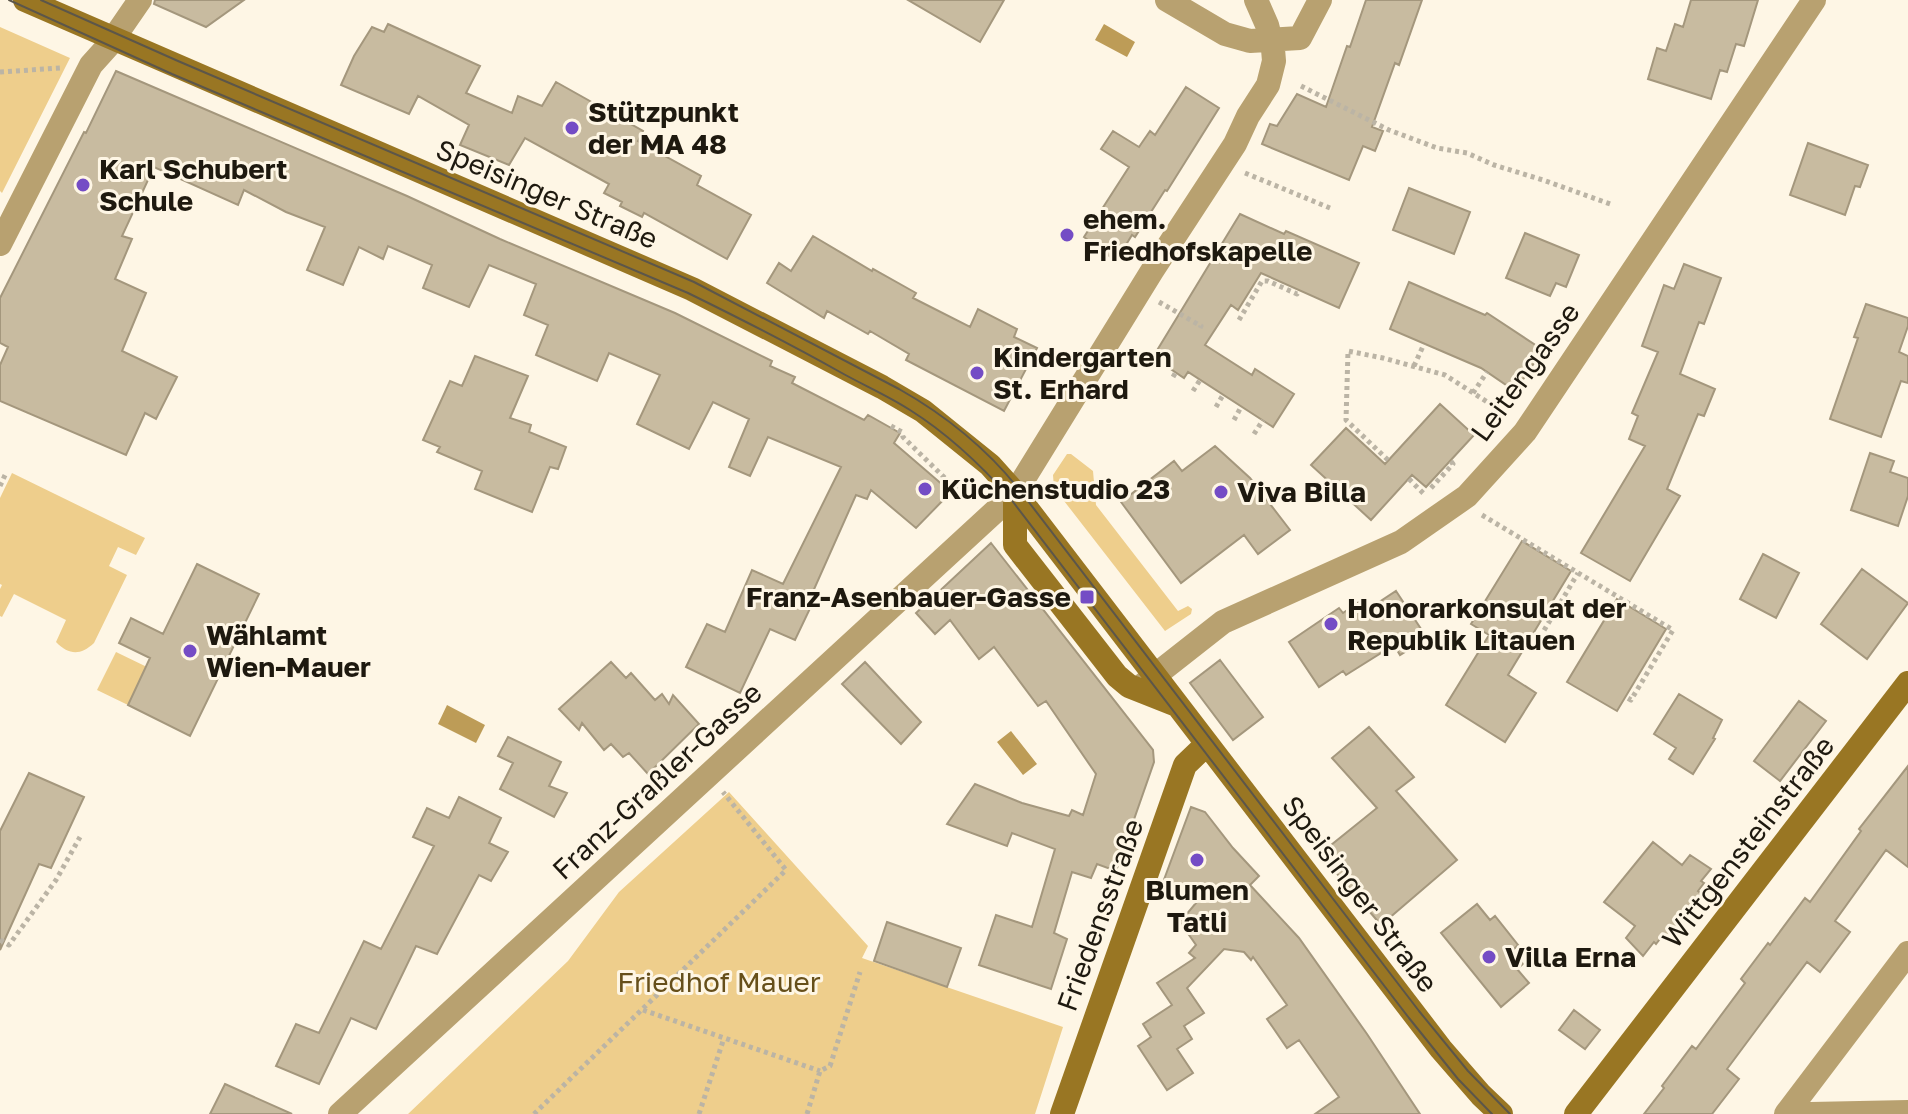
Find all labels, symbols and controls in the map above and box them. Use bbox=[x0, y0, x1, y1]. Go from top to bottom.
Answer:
place label: Stützpunkt der MA 48 bbox=[588, 95, 739, 160]
marker: Stützpunkt der MA 48 bbox=[563, 119, 581, 137]
street label: Speisinger Straße bbox=[432, 132, 663, 255]
place label: Karl Schubert Schule bbox=[99, 152, 287, 217]
marker: Karl Schubert Schule bbox=[74, 176, 92, 194]
place label: ehem. Friedhofskapelle bbox=[1083, 202, 1312, 267]
marker: ehem. Friedhofskapelle bbox=[1058, 226, 1076, 244]
street label: Leitengasse bbox=[1463, 296, 1586, 447]
place label: Kindergarten St. Erhard bbox=[993, 340, 1172, 405]
marker: Kindergarten St. Erhard bbox=[968, 364, 986, 382]
place label: Küchenstudio 23 bbox=[941, 472, 1170, 505]
place label: Viva Billa bbox=[1237, 475, 1366, 508]
marker: Küchenstudio 23 bbox=[916, 480, 934, 498]
marker: Viva Billa bbox=[1212, 483, 1230, 501]
place label: Franz-Asenbauer-Gasse bbox=[746, 580, 1071, 613]
marker: Franz-Asenbauer-Gasse bbox=[1078, 588, 1096, 606]
place label: Honorarkonsulat der Republik Litauen bbox=[1347, 591, 1627, 656]
marker: Honorarkonsulat der Republik Litauen bbox=[1322, 615, 1340, 633]
place label: Wählamt Wien-Mauer bbox=[206, 618, 371, 683]
marker: Wählamt Wien-Mauer bbox=[181, 642, 199, 660]
street label: Franz-Graßler-Gasse bbox=[545, 675, 768, 886]
street label: Wittgensteinstraße bbox=[1655, 729, 1840, 954]
street label: Speisinger Straße bbox=[1276, 789, 1445, 998]
street label: Friedensstraße bbox=[1050, 814, 1150, 1015]
marker: Blumen Tatli bbox=[1188, 851, 1206, 869]
place label: Blumen Tatli bbox=[1145, 873, 1249, 938]
place label: Villa Erna bbox=[1505, 940, 1636, 973]
marker: Villa Erna bbox=[1480, 948, 1498, 966]
park label: Friedhof Mauer bbox=[617, 965, 821, 998]

